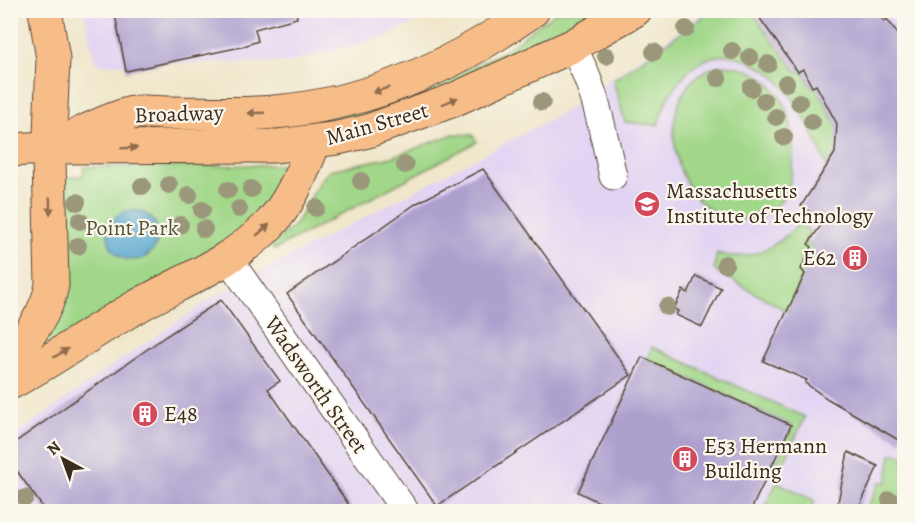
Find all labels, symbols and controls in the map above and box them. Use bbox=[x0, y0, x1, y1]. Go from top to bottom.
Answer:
one-way arrow bbox=[372, 85, 390, 95]
street label: Main Street bbox=[322, 95, 432, 153]
one-way arrow bbox=[441, 96, 459, 105]
street label: Broadway bbox=[134, 97, 224, 131]
one-way arrow bbox=[247, 108, 266, 117]
one-way arrow bbox=[119, 143, 138, 152]
place label: Massachusetts Institute of Technology bbox=[666, 176, 873, 231]
school or university icon: Massachusetts Institute of Technology bbox=[632, 189, 662, 219]
one-way arrow bbox=[46, 197, 55, 216]
park label: Point Park bbox=[85, 213, 179, 243]
one-way arrow bbox=[255, 224, 270, 237]
place label: E62 bbox=[802, 243, 836, 273]
building icon: E62 bbox=[840, 243, 870, 273]
street label: Wadsworth Street bbox=[257, 309, 375, 460]
one-way arrow bbox=[53, 348, 69, 359]
building icon: E48 bbox=[130, 399, 160, 429]
place label: E48 bbox=[164, 399, 198, 429]
north arrow bbox=[33, 429, 93, 489]
place label: E53 Hermann Building bbox=[704, 431, 827, 486]
text: N bbox=[42, 436, 66, 461]
building icon: E53 Hermann Building bbox=[670, 444, 700, 474]

